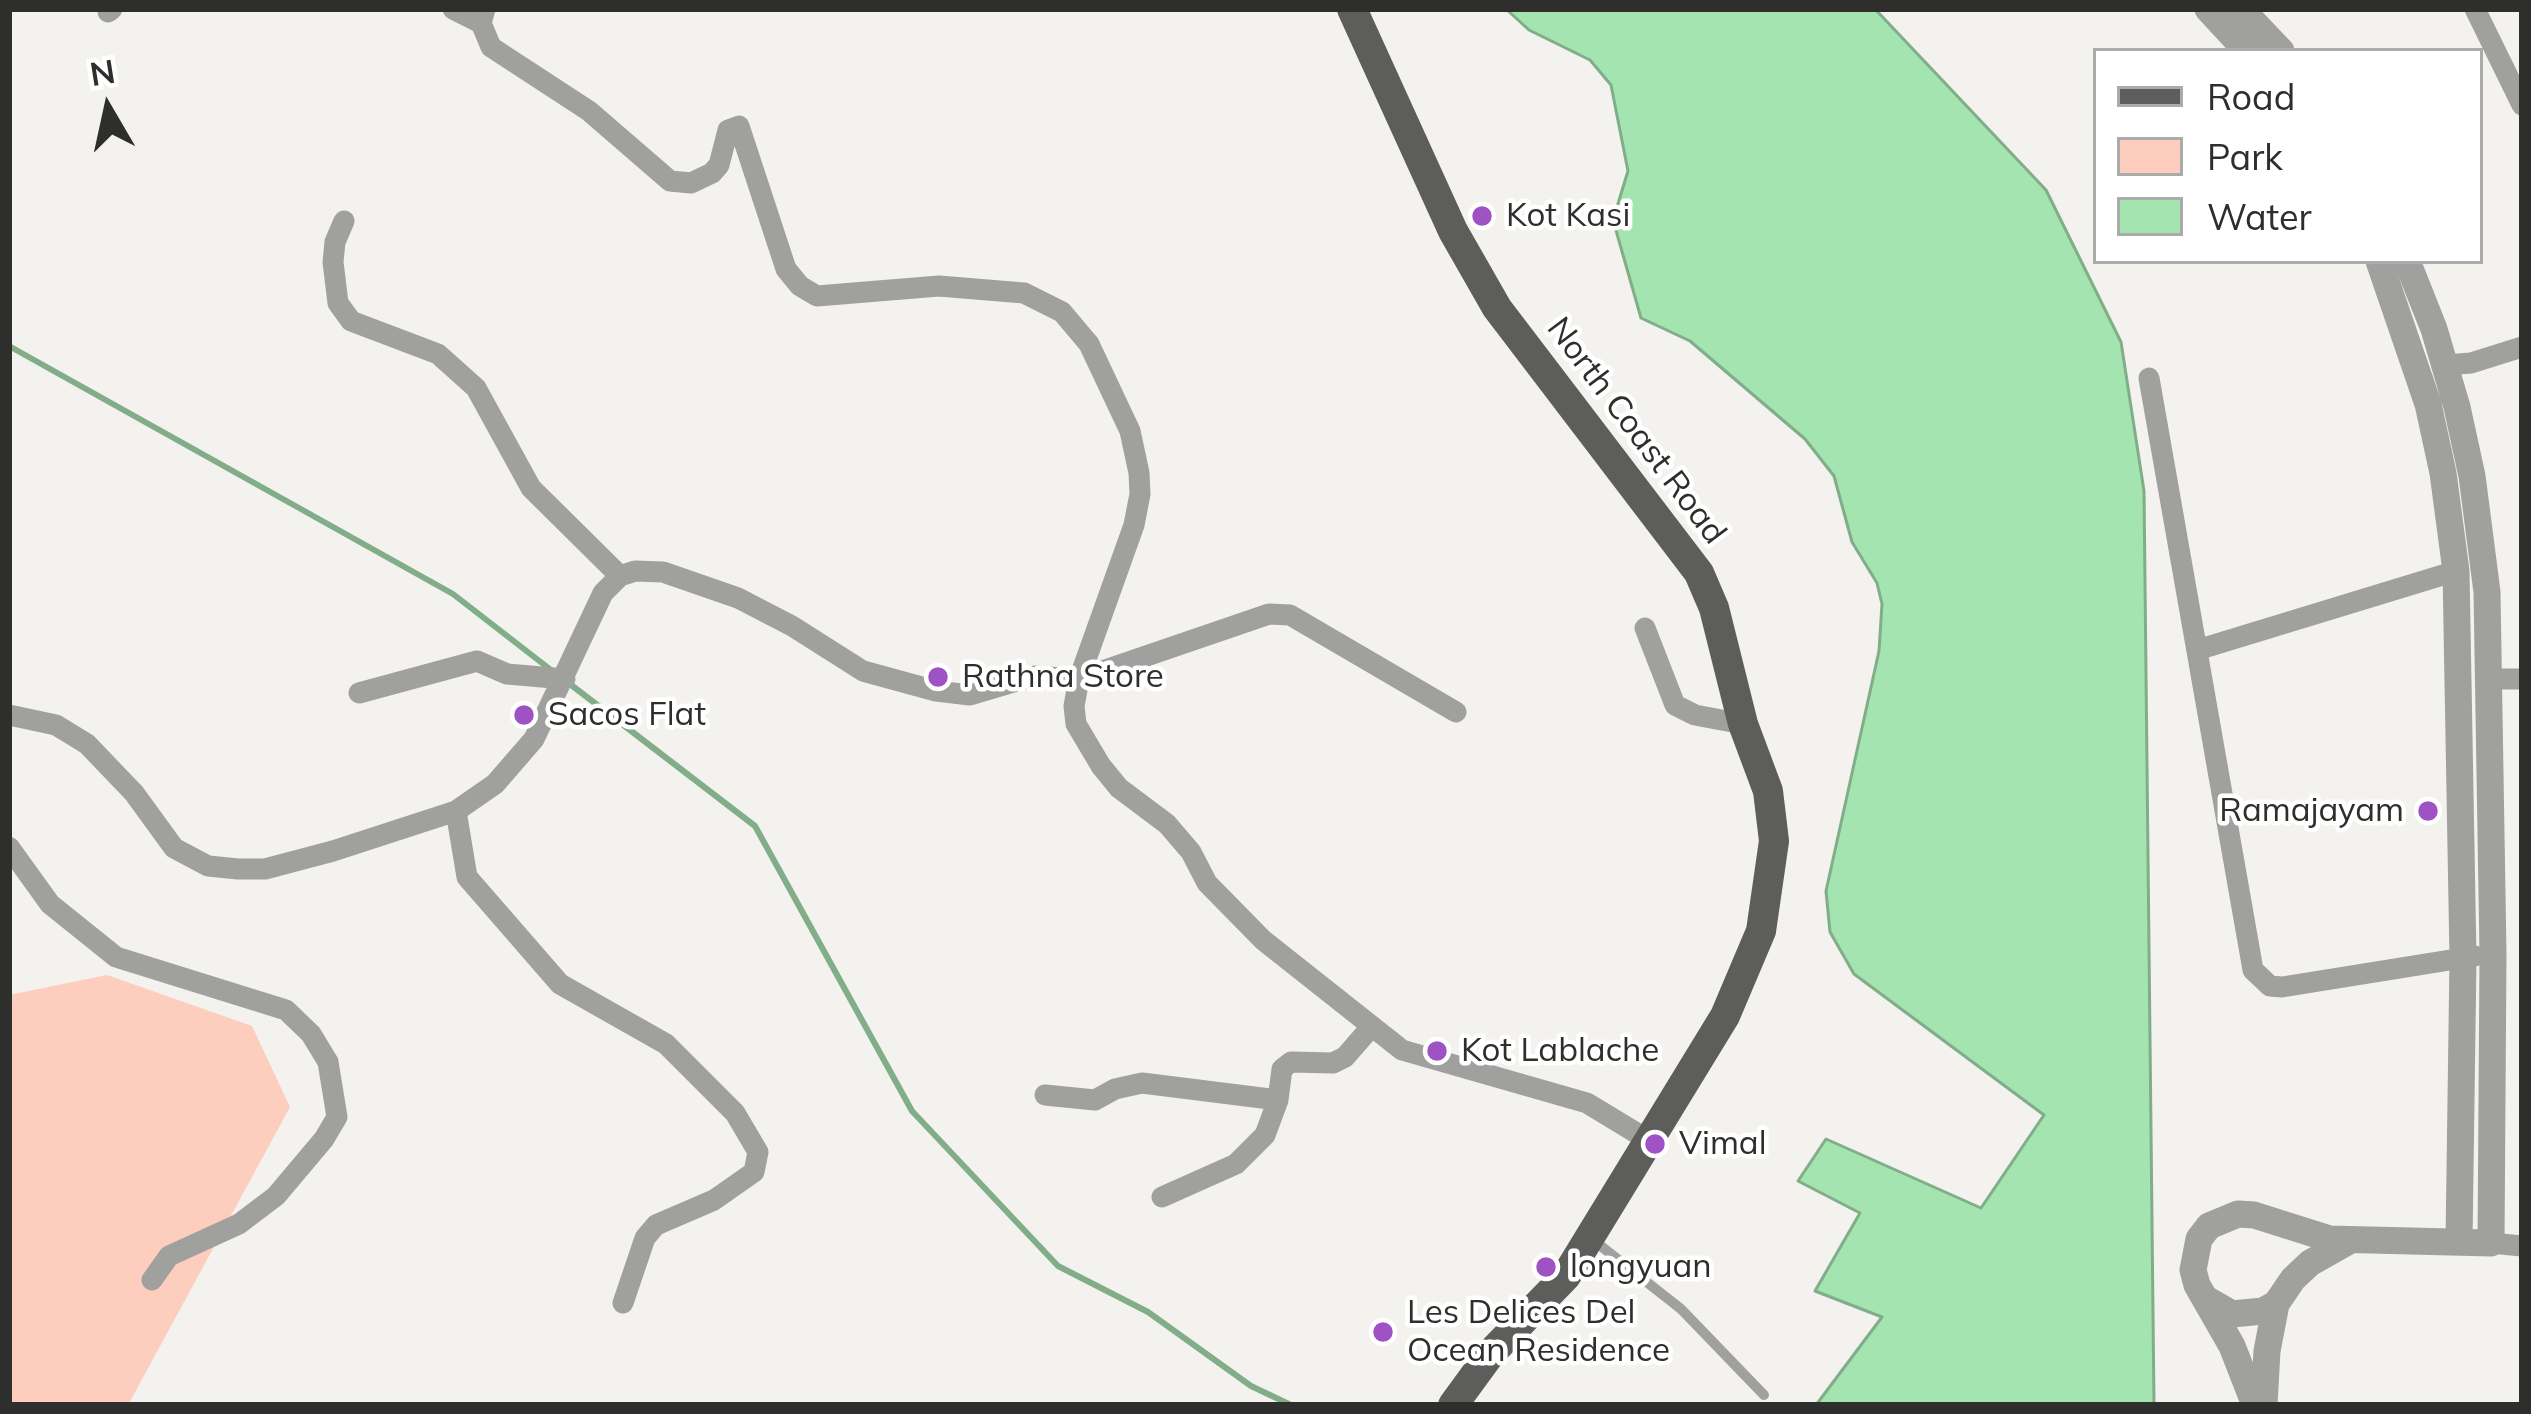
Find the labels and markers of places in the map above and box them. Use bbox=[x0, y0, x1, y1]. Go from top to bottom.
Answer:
place label: Kot Kasi bbox=[1506, 196, 1630, 236]
marker: Kot Kasi bbox=[1469, 203, 1495, 229]
place label: Rathna Store bbox=[962, 657, 1164, 697]
marker: Rathna Store bbox=[925, 664, 951, 690]
place label: Sacos Flat bbox=[548, 695, 706, 735]
marker: Sacos Flat bbox=[511, 702, 537, 728]
place label: Ramajayam bbox=[2219, 791, 2404, 831]
marker: Ramajayam bbox=[2415, 798, 2441, 824]
place label: Kot Lablache bbox=[1461, 1031, 1659, 1071]
marker: Kot Lablache bbox=[1424, 1038, 1450, 1064]
place label: Vimal bbox=[1679, 1124, 1767, 1164]
marker: Vimal bbox=[1642, 1131, 1668, 1157]
place label: longyuan bbox=[1570, 1247, 1712, 1287]
marker: longyuan bbox=[1533, 1254, 1559, 1280]
place label: Les Delices Del Ocean Residence bbox=[1407, 1293, 1670, 1371]
marker: Les Delices Del Ocean Residence bbox=[1370, 1319, 1396, 1345]

